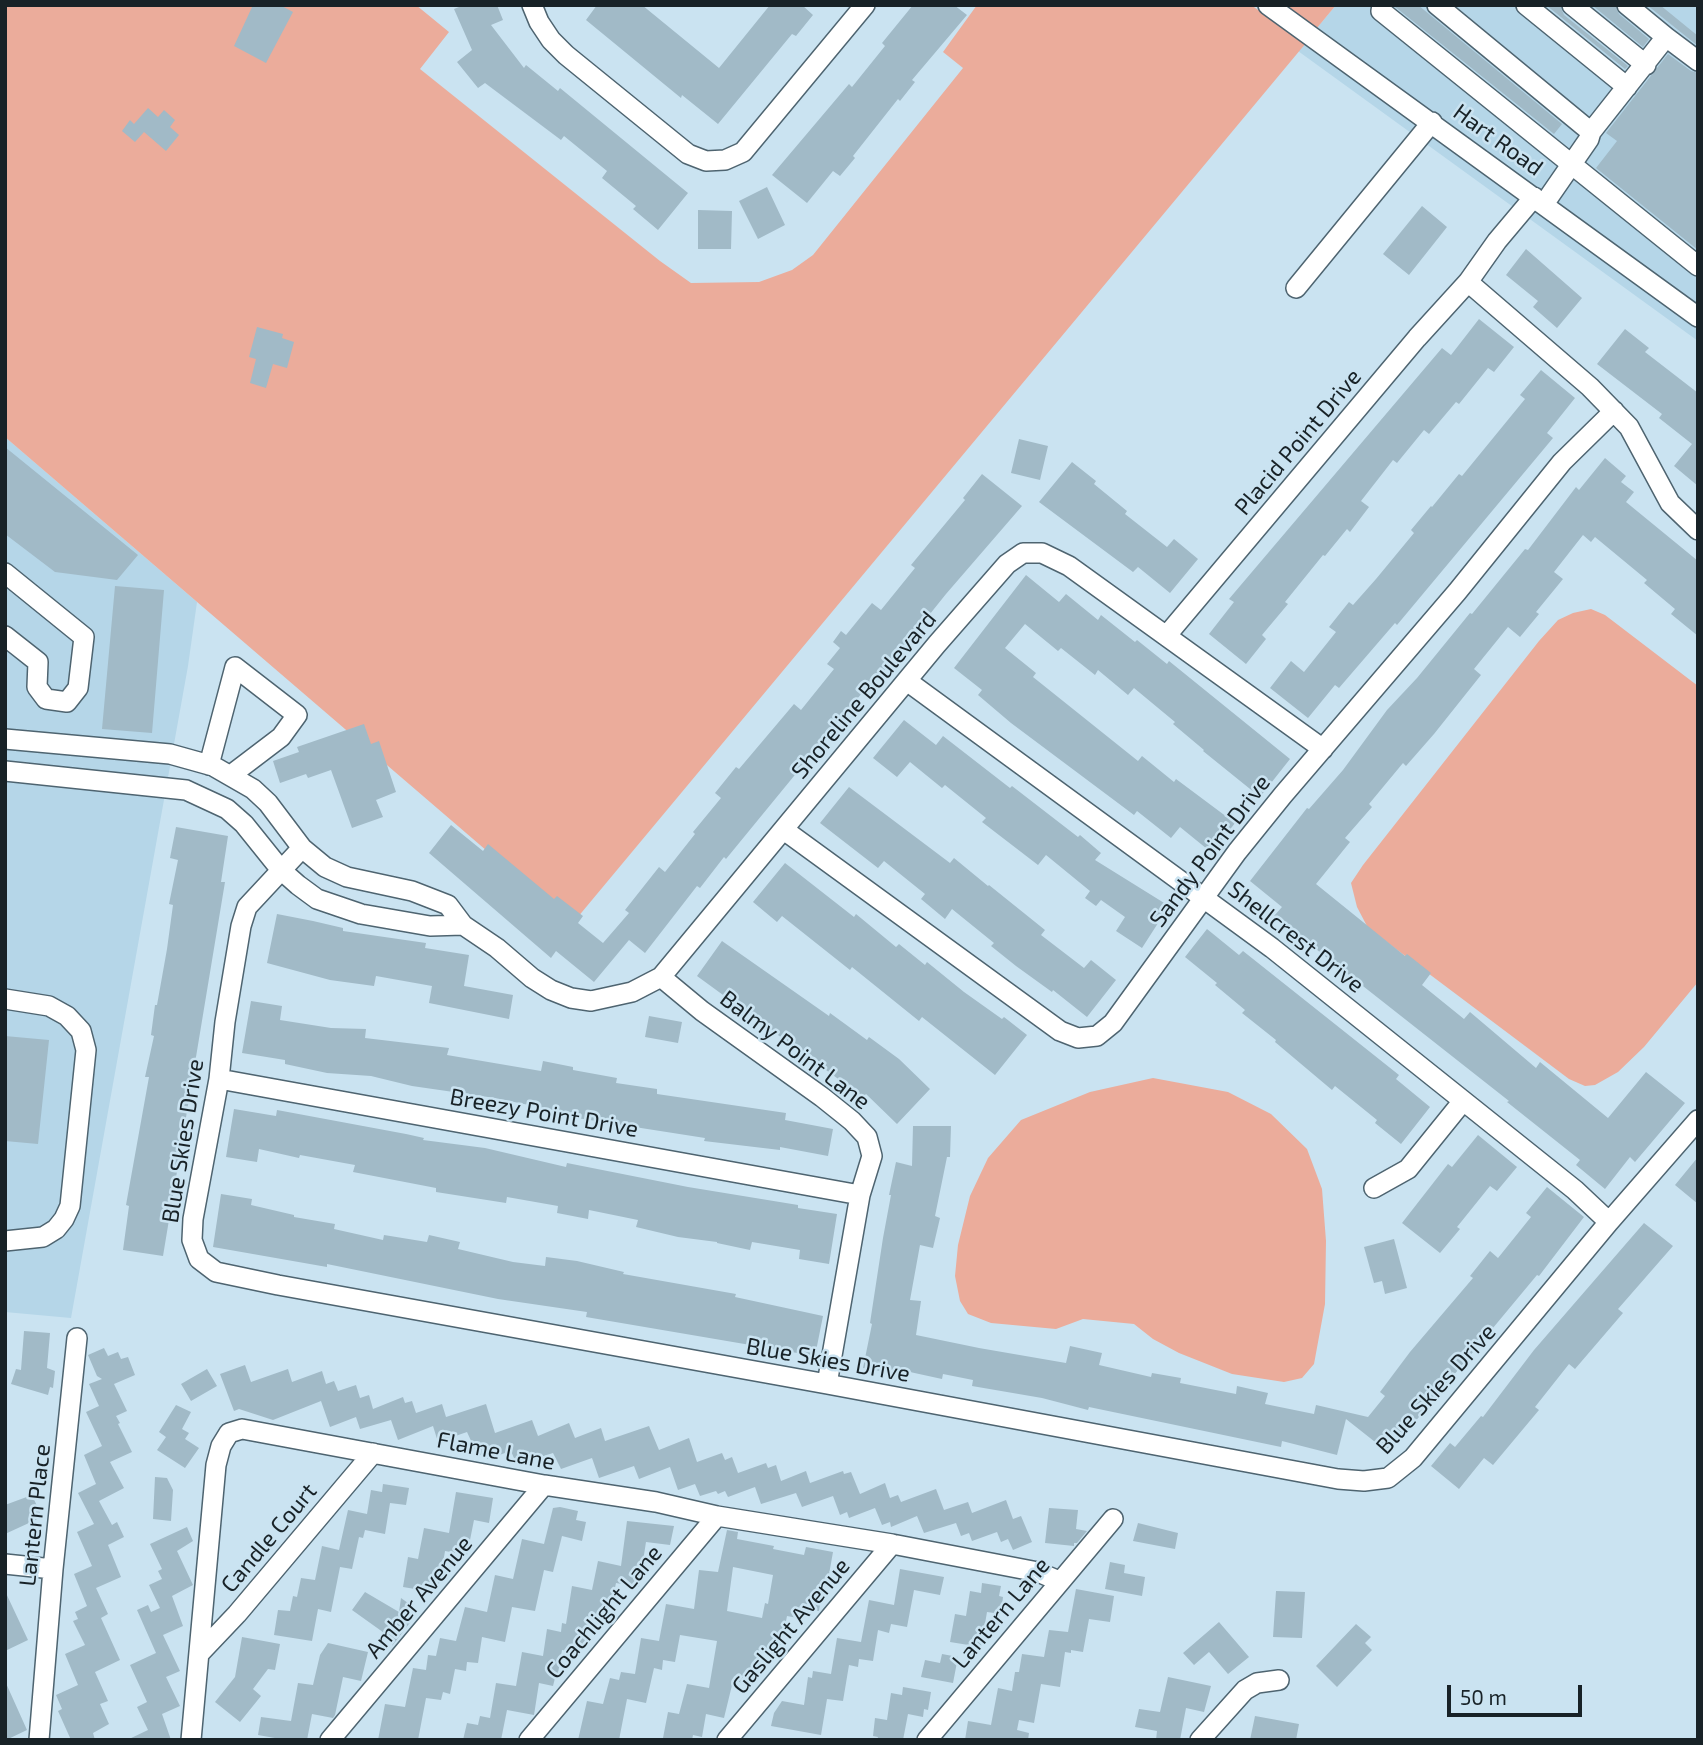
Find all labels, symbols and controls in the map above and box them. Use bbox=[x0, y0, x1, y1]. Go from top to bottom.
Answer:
street label: Hart Road bbox=[1448, 98, 1548, 182]
street label: Placid Point Drive bbox=[1229, 363, 1367, 521]
street label: Shoreline Boulevard bbox=[786, 606, 942, 784]
street label: Sandy Point Drive bbox=[1144, 769, 1276, 933]
street label: Shellcrest Drive bbox=[1223, 875, 1369, 999]
street label: Balmy Point Lane bbox=[715, 985, 875, 1115]
street label: Blue Skies Drive bbox=[156, 1057, 210, 1225]
street label: Breezy Point Drive bbox=[448, 1083, 640, 1143]
street label: Blue Skies Drive bbox=[1370, 1318, 1502, 1460]
street label: Blue Skies Drive bbox=[744, 1332, 912, 1388]
street label: Flame Lane bbox=[435, 1426, 557, 1476]
street label: Lantern Place bbox=[14, 1442, 56, 1588]
street label: Candle Court bbox=[215, 1478, 323, 1598]
street label: Amber Avenue bbox=[360, 1530, 478, 1664]
street label: Coachlight Lane bbox=[540, 1539, 668, 1685]
street label: Lantern Lane bbox=[946, 1552, 1056, 1674]
street label: Gaslight Avenue bbox=[726, 1553, 856, 1699]
scale bar bbox=[1451, 1672, 1586, 1716]
text: 50 m bbox=[1460, 1684, 1507, 1709]

